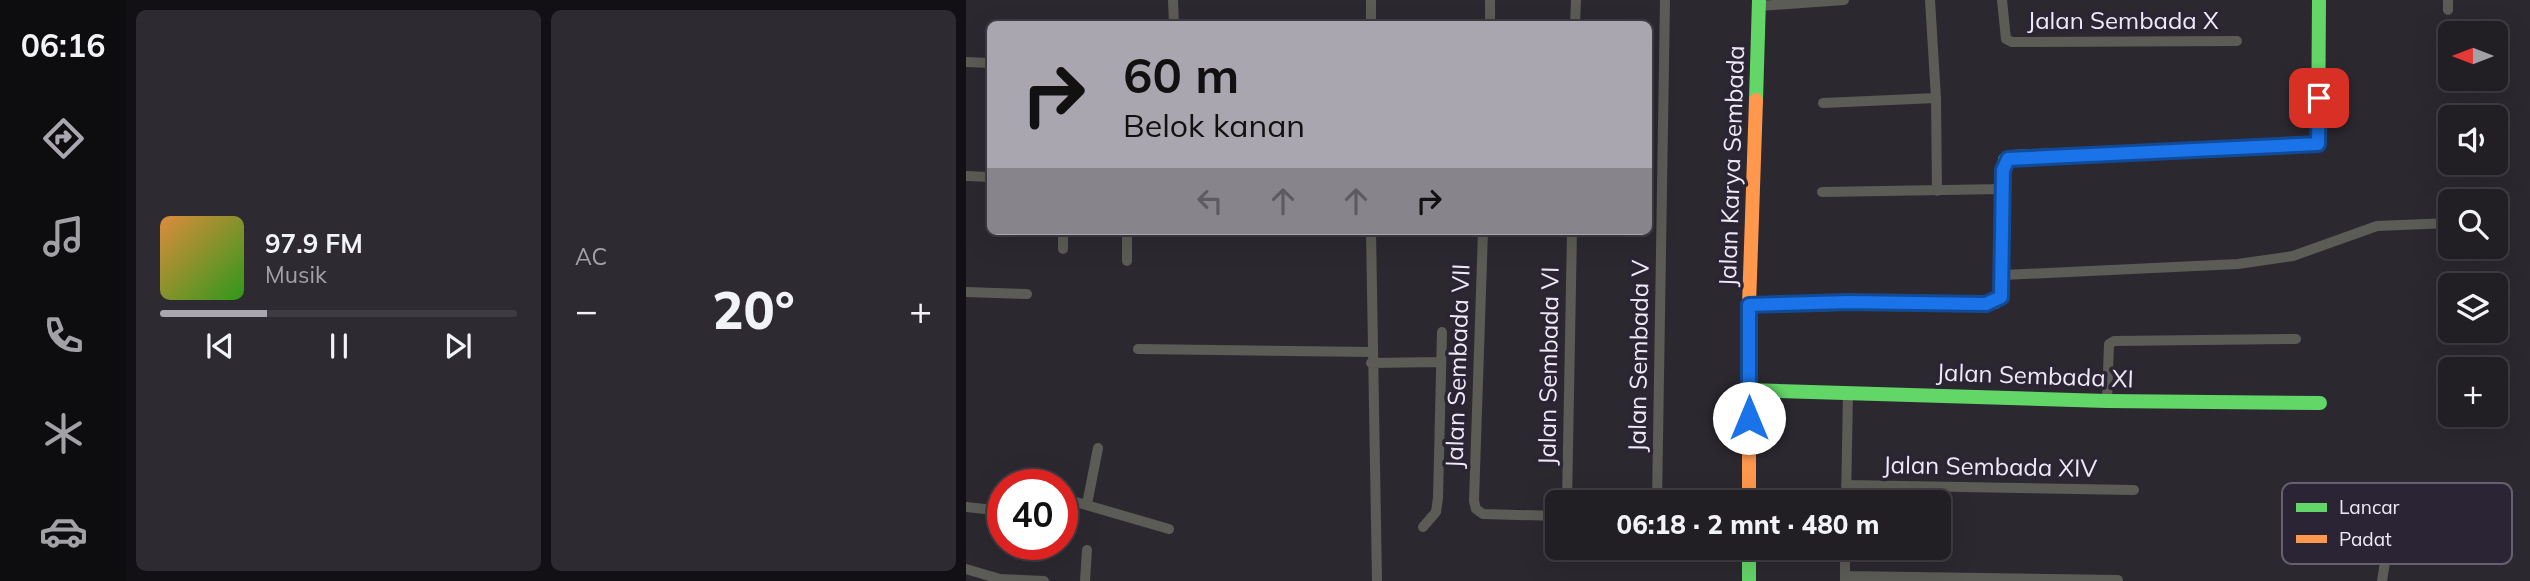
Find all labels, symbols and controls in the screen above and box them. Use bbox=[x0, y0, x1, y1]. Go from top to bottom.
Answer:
street label: Jalan Sembada X bbox=[2027, 5, 2219, 35]
north arrow bbox=[2438, 21, 2508, 91]
map controls bbox=[2438, 21, 2508, 427]
text: 06:16 bbox=[21, 25, 105, 65]
text: 60 m bbox=[1123, 44, 1239, 105]
street label: Jalan Karya Sembada bbox=[1712, 45, 1750, 287]
icon: right bbox=[1008, 49, 1099, 140]
pin bbox=[2289, 68, 2349, 128]
icon: arrive bbox=[2300, 79, 2338, 117]
text: Belok kanan bbox=[1123, 105, 1305, 145]
button: sound bbox=[2438, 105, 2508, 175]
icon: directions bbox=[39, 114, 88, 163]
icon: left bbox=[1191, 182, 1229, 220]
icon: ahead bbox=[1264, 182, 1302, 220]
icon: ahead bbox=[1337, 182, 1375, 220]
icon: right bbox=[1410, 182, 1448, 220]
button: search bbox=[2438, 189, 2508, 259]
icon: music bbox=[39, 212, 88, 261]
text: 97.9 FM bbox=[265, 227, 363, 260]
text: AC bbox=[575, 242, 607, 271]
street label: Jalan Sembada V bbox=[1621, 259, 1655, 452]
text: Musik bbox=[265, 260, 327, 289]
street label: Jalan Sembada VII bbox=[1438, 263, 1476, 469]
street label: Jalan Sembada VI bbox=[1531, 266, 1565, 466]
button: layers bbox=[2438, 273, 2508, 343]
text: 20° bbox=[712, 277, 795, 342]
text: − bbox=[575, 286, 598, 334]
text: + bbox=[909, 286, 932, 334]
icon: phone bbox=[39, 311, 88, 360]
icon: previous bbox=[201, 327, 239, 365]
icon: pause bbox=[320, 327, 358, 365]
icon: next bbox=[439, 327, 477, 365]
street label: Jalan Sembada XI bbox=[1936, 357, 2134, 393]
button: + bbox=[2438, 357, 2508, 427]
position arrow bbox=[1712, 381, 1786, 455]
icon: climate bbox=[39, 409, 88, 458]
street label: Jalan Sembada XIV bbox=[1883, 449, 2098, 483]
speed limit sign: 40 bbox=[987, 469, 1078, 560]
legend bbox=[2282, 483, 2512, 564]
text: Lancar bbox=[2339, 495, 2400, 519]
icon: car bbox=[39, 507, 88, 556]
text: 06:18 · 2 mnt · 480 m bbox=[1617, 508, 1879, 541]
text: Padat bbox=[2339, 527, 2392, 551]

